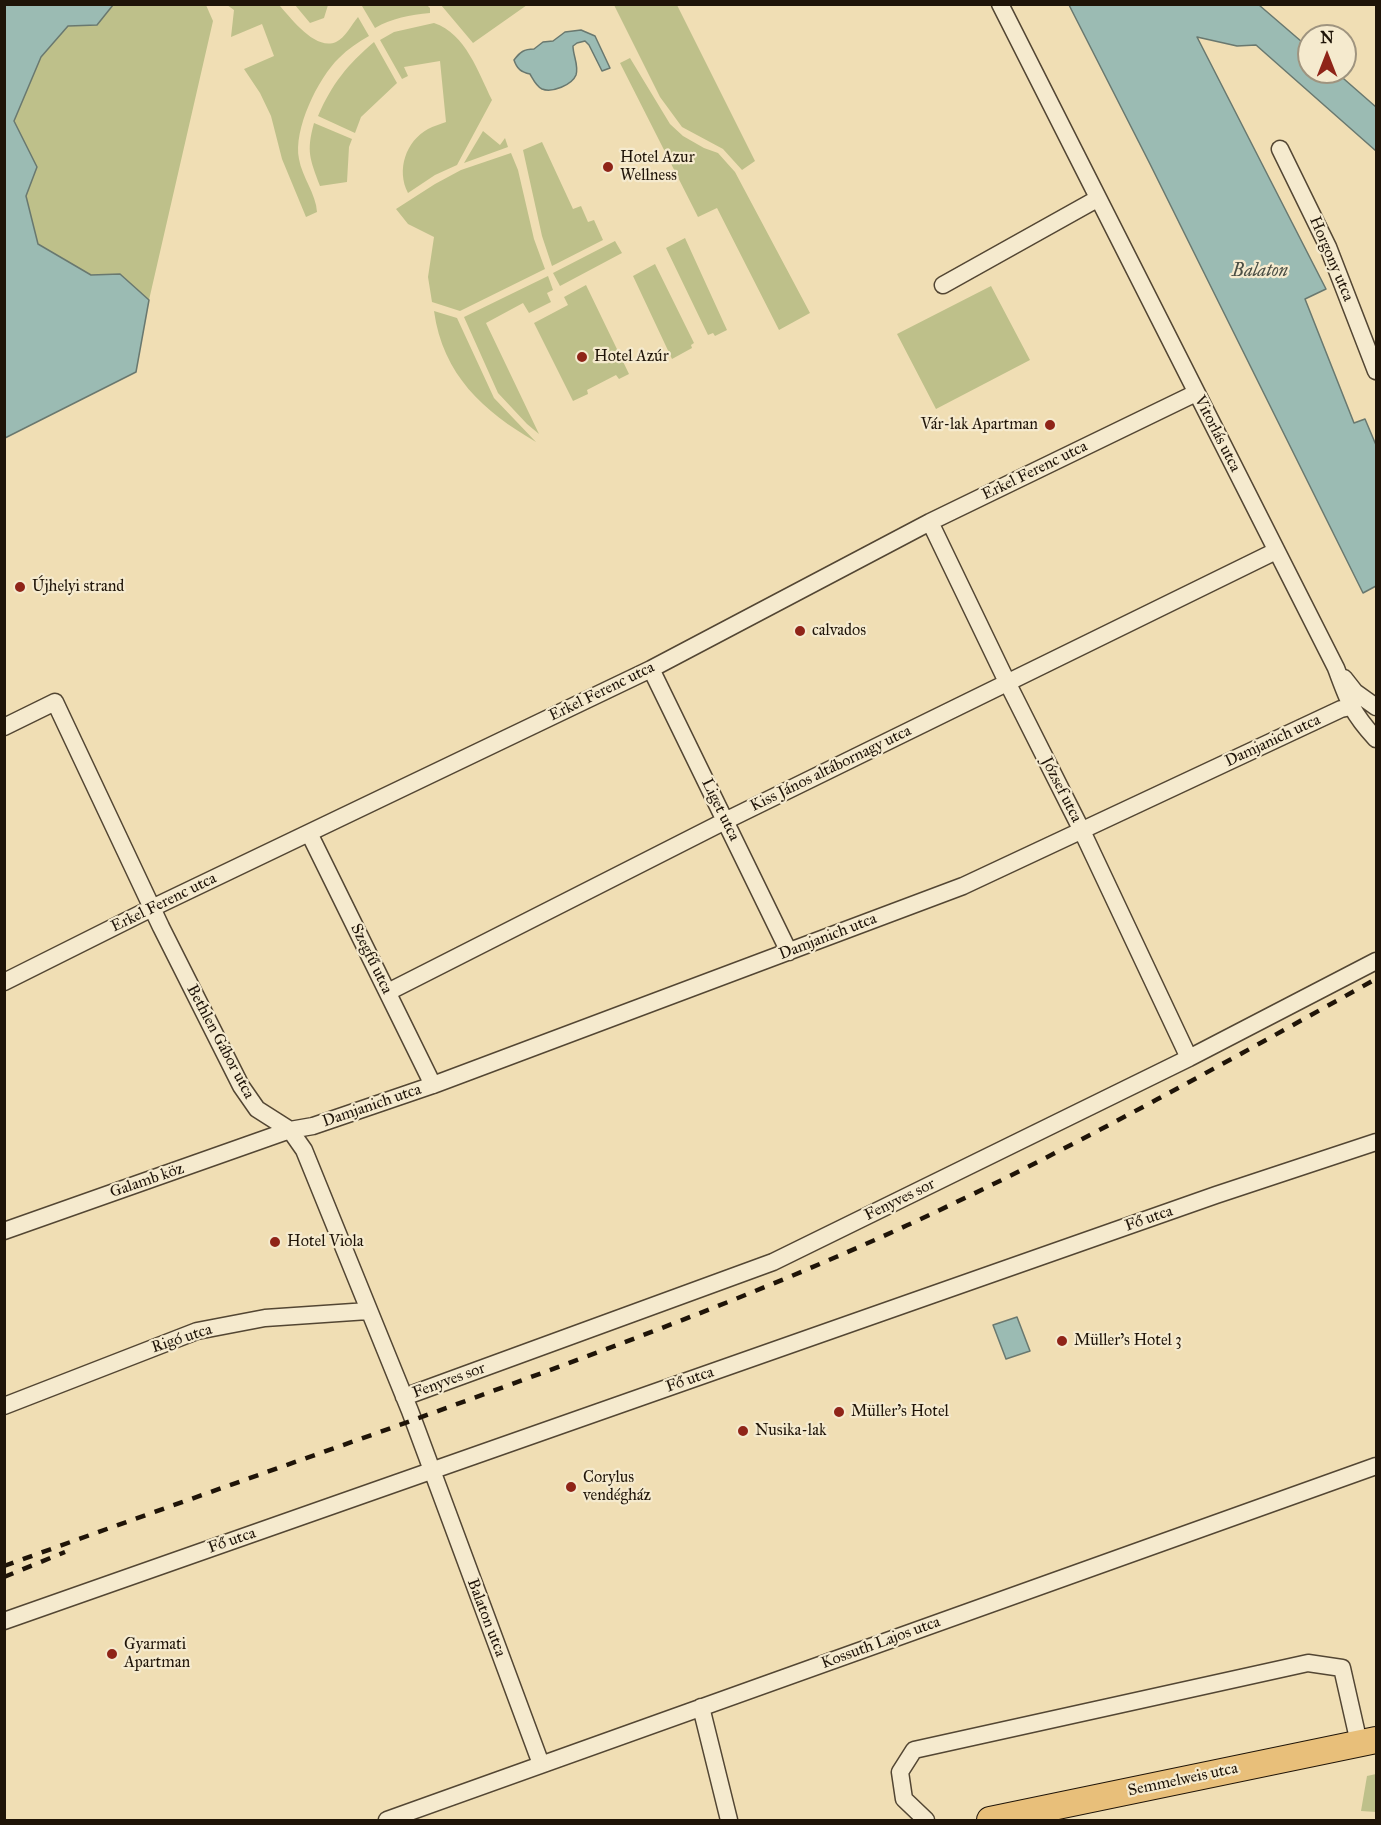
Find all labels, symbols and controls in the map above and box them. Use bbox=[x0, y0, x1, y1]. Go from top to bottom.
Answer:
north arrow bbox=[1297, 24, 1357, 84]
text: N bbox=[1320, 28, 1334, 47]
place label: Hotel Azur Wellness bbox=[620, 148, 695, 186]
marker: Hotel Azur Wellness bbox=[601, 160, 615, 174]
street label: Horgony utca bbox=[1304, 214, 1358, 304]
water label: Balaton bbox=[1232, 261, 1288, 283]
place label: Hotel Azúr bbox=[594, 347, 669, 367]
marker: Hotel Azúr bbox=[575, 350, 589, 364]
street label: Vitorlás utca bbox=[1190, 393, 1244, 475]
place label: Vár-lak Apartman bbox=[921, 415, 1038, 435]
marker: Vár-lak Apartman bbox=[1043, 418, 1057, 432]
street label: Erkel Ferenc utca bbox=[979, 437, 1091, 505]
place label: Újhelyi strand bbox=[32, 577, 124, 597]
marker: Újhelyi strand bbox=[13, 580, 27, 594]
place label: calvados bbox=[812, 621, 866, 641]
marker: calvados bbox=[793, 624, 807, 638]
street label: Erkel Ferenc utca bbox=[546, 658, 658, 726]
street label: Damjanich utca bbox=[1222, 710, 1324, 772]
street label: Kiss János altábornagy utca bbox=[747, 722, 915, 816]
street label: József utca bbox=[1036, 754, 1086, 826]
street label: Liget utca bbox=[697, 776, 743, 844]
street label: Erkel Ferenc utca bbox=[108, 869, 220, 937]
street label: Damjanich utca bbox=[776, 910, 880, 964]
street label: Szegfű utca bbox=[346, 921, 396, 997]
street label: Bethlen Gábor utca bbox=[182, 982, 258, 1102]
street label: Damjanich utca bbox=[320, 1080, 424, 1132]
street label: Galamb köz bbox=[107, 1159, 187, 1203]
street label: Fenyves sor bbox=[862, 1175, 938, 1225]
street label: Fő utca bbox=[1123, 1202, 1175, 1236]
place label: Hotel Viola bbox=[287, 1232, 364, 1252]
marker: Hotel Viola bbox=[268, 1235, 282, 1249]
street label: Rigó utca bbox=[149, 1320, 215, 1358]
place label: Müller's Hotel 3 bbox=[1074, 1331, 1182, 1351]
marker: Müller's Hotel 3 bbox=[1055, 1334, 1069, 1348]
street label: Fenyves sor bbox=[410, 1359, 488, 1403]
street label: Fő utca bbox=[664, 1363, 716, 1397]
place label: Müller's Hotel bbox=[851, 1402, 949, 1422]
marker: Müller's Hotel bbox=[832, 1405, 846, 1419]
place label: Nusika-lak bbox=[755, 1421, 826, 1441]
marker: Nusika-lak bbox=[736, 1424, 750, 1438]
place label: Corylus vendégház bbox=[583, 1468, 651, 1506]
marker: Corylus vendégház bbox=[564, 1480, 578, 1494]
street label: Fő utca bbox=[206, 1524, 258, 1558]
street label: Balaton utca bbox=[462, 1576, 510, 1660]
street label: Kossuth Lajos utca bbox=[819, 1613, 943, 1673]
place label: Gyarmati Apartman bbox=[124, 1635, 190, 1673]
marker: Gyarmati Apartman bbox=[105, 1647, 119, 1661]
street label: Semmelweis utca bbox=[1126, 1759, 1240, 1801]

